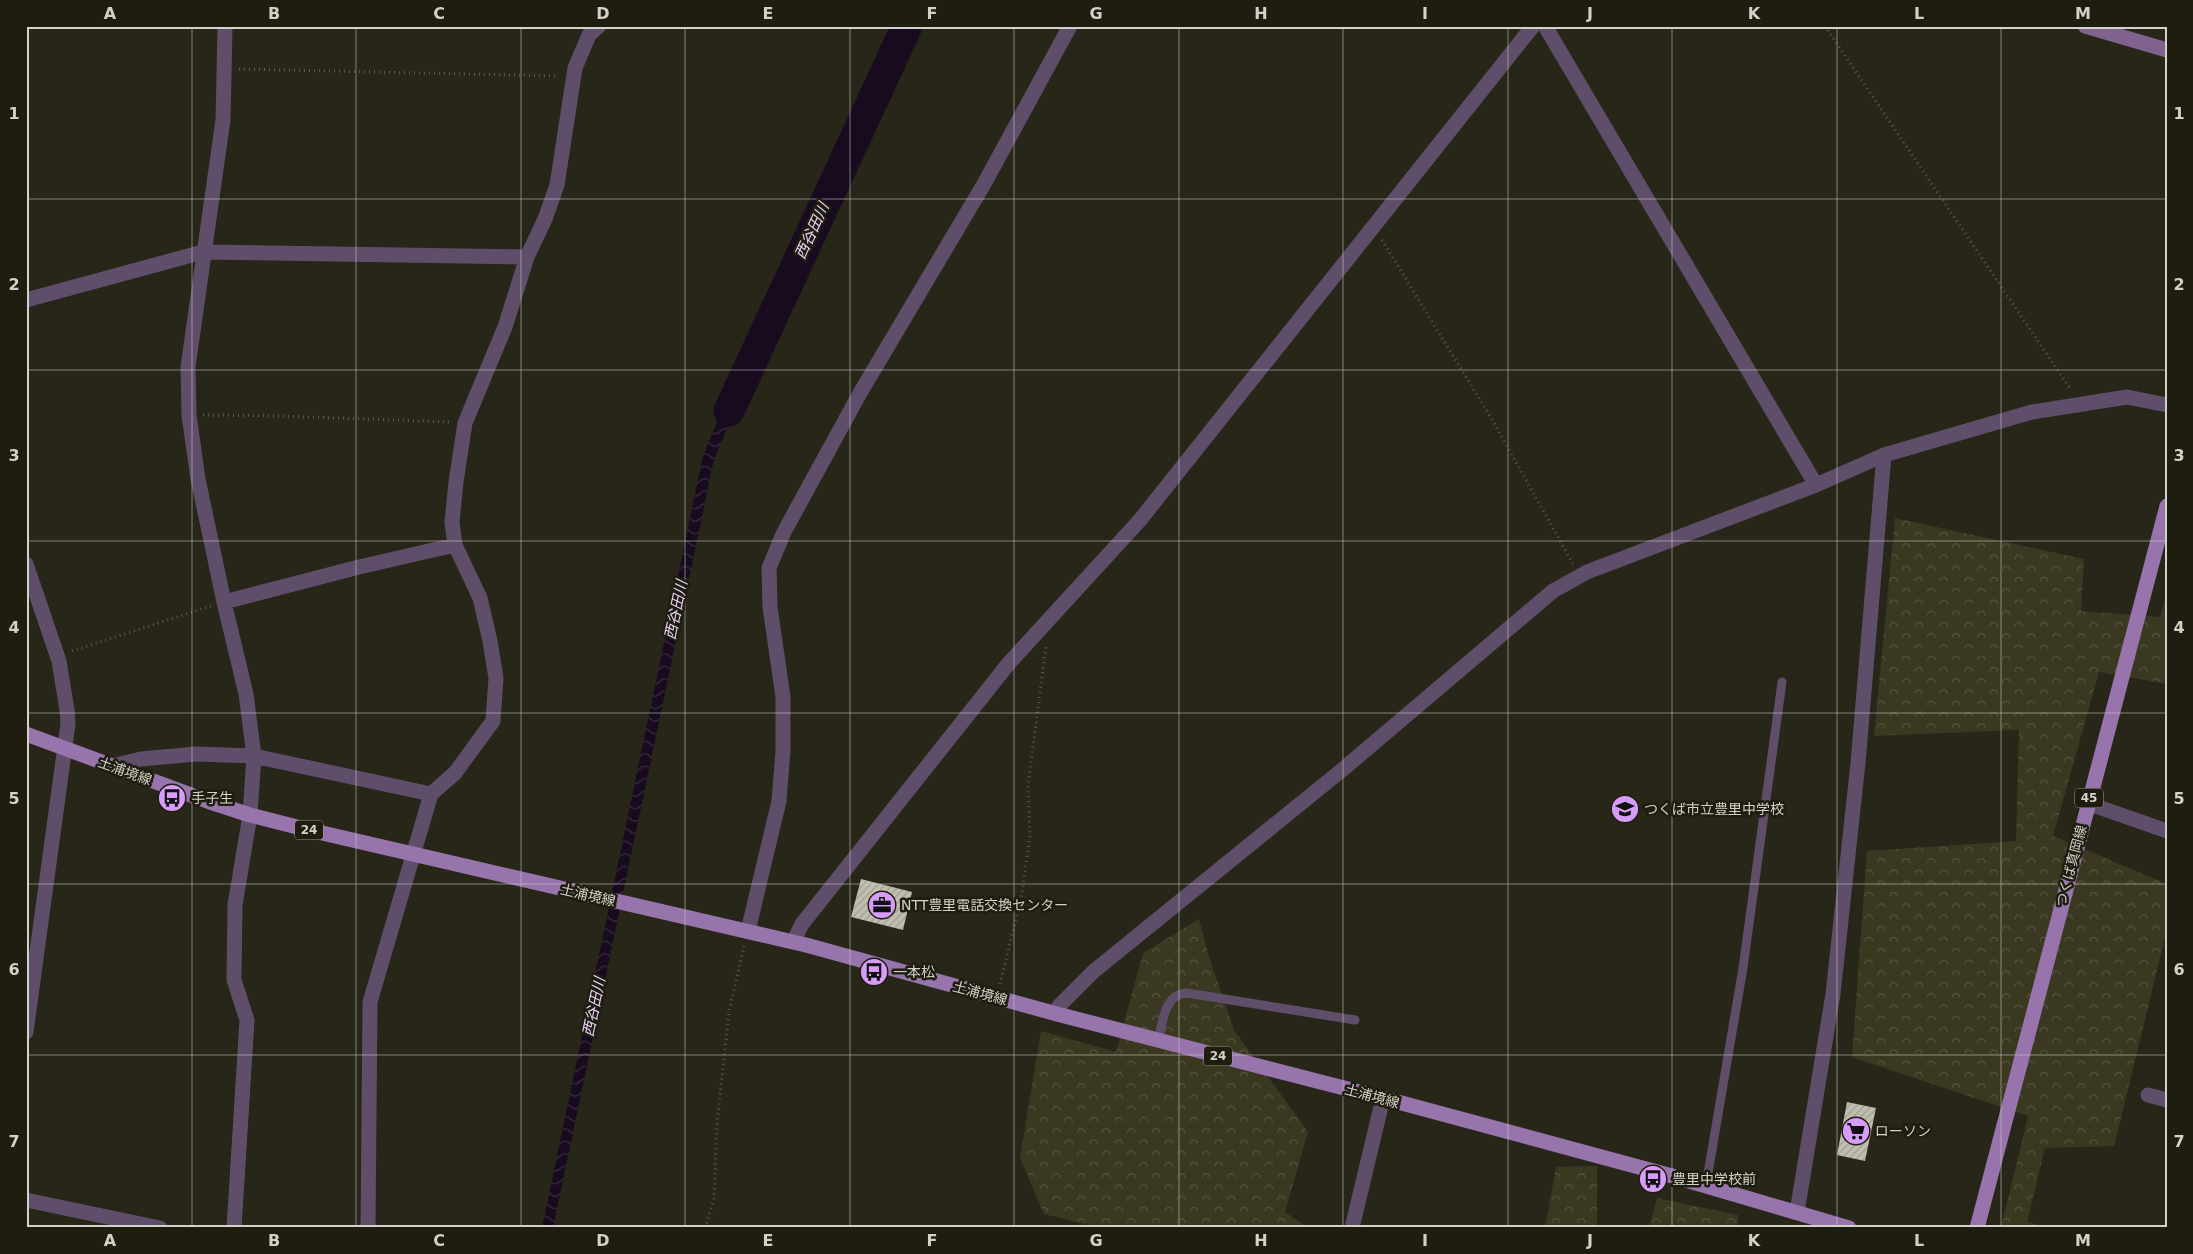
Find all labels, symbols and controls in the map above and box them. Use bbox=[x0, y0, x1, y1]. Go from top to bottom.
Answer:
text: A bbox=[104, 4, 117, 23]
text: B bbox=[268, 4, 280, 23]
text: C bbox=[433, 4, 445, 23]
text: D bbox=[596, 4, 610, 23]
text: E bbox=[763, 4, 773, 23]
text: F bbox=[927, 4, 937, 23]
text: G bbox=[1089, 4, 1103, 23]
text: H bbox=[1254, 4, 1268, 23]
text: I bbox=[1422, 4, 1428, 23]
text: J bbox=[1586, 4, 1593, 23]
text: K bbox=[1748, 4, 1761, 23]
text: L bbox=[1914, 4, 1924, 23]
text: M bbox=[2075, 4, 2091, 23]
text: 1 bbox=[8, 104, 20, 123]
text: 1 bbox=[2173, 104, 2185, 123]
water label: 西谷田川 bbox=[791, 198, 834, 262]
text: 2 bbox=[8, 275, 20, 294]
text: 2 bbox=[2173, 275, 2185, 294]
text: 3 bbox=[8, 446, 20, 465]
text: 3 bbox=[2173, 446, 2185, 465]
water label: 西谷田川 bbox=[661, 577, 691, 641]
text: 4 bbox=[8, 618, 20, 637]
text: 4 bbox=[2173, 618, 2185, 637]
street label: 土浦境線 bbox=[96, 754, 154, 788]
bus stop icon: 手子生 bbox=[157, 783, 187, 813]
road number: 45 bbox=[2075, 788, 2103, 808]
text: 5 bbox=[8, 789, 20, 808]
text: 5 bbox=[2173, 789, 2185, 808]
place label: 手子生 bbox=[191, 790, 233, 806]
school or university icon: つくば市立豊里中学校 bbox=[1610, 794, 1640, 824]
place label: つくば市立豊里中学校 bbox=[1644, 801, 1784, 817]
road number: 24 bbox=[295, 820, 323, 840]
street label: つくば真岡線 bbox=[2052, 823, 2090, 909]
street label: 土浦境線 bbox=[559, 881, 617, 909]
office icon: NTT豊里電話交換センター bbox=[867, 890, 897, 920]
place label: NTT豊里電話交換センター bbox=[901, 897, 1068, 913]
bus stop icon: 一本松 bbox=[859, 957, 889, 987]
text: 6 bbox=[8, 960, 20, 979]
text: 6 bbox=[2173, 960, 2185, 979]
place label: 一本松 bbox=[893, 964, 935, 980]
water label: 西谷田川 bbox=[579, 974, 609, 1038]
street label: 土浦境線 bbox=[951, 978, 1009, 1008]
road number: 24 bbox=[1204, 1046, 1232, 1066]
street label: 土浦境線 bbox=[1343, 1081, 1401, 1111]
supermarket icon: ローソン bbox=[1841, 1116, 1871, 1146]
place label: ローソン bbox=[1875, 1123, 1931, 1139]
text: 7 bbox=[8, 1132, 20, 1151]
text: 7 bbox=[2173, 1132, 2185, 1151]
bus stop icon: 豊里中学校前 bbox=[1638, 1164, 1668, 1194]
place label: 豊里中学校前 bbox=[1672, 1171, 1756, 1187]
text: A bbox=[104, 1231, 117, 1250]
text: B bbox=[268, 1231, 280, 1250]
text: C bbox=[433, 1231, 445, 1250]
text: D bbox=[596, 1231, 610, 1250]
text: E bbox=[763, 1231, 773, 1250]
text: F bbox=[927, 1231, 937, 1250]
text: G bbox=[1089, 1231, 1103, 1250]
text: H bbox=[1254, 1231, 1268, 1250]
text: I bbox=[1422, 1231, 1428, 1250]
text: J bbox=[1586, 1231, 1593, 1250]
text: K bbox=[1748, 1231, 1761, 1250]
text: L bbox=[1914, 1231, 1924, 1250]
text: M bbox=[2075, 1231, 2091, 1250]

